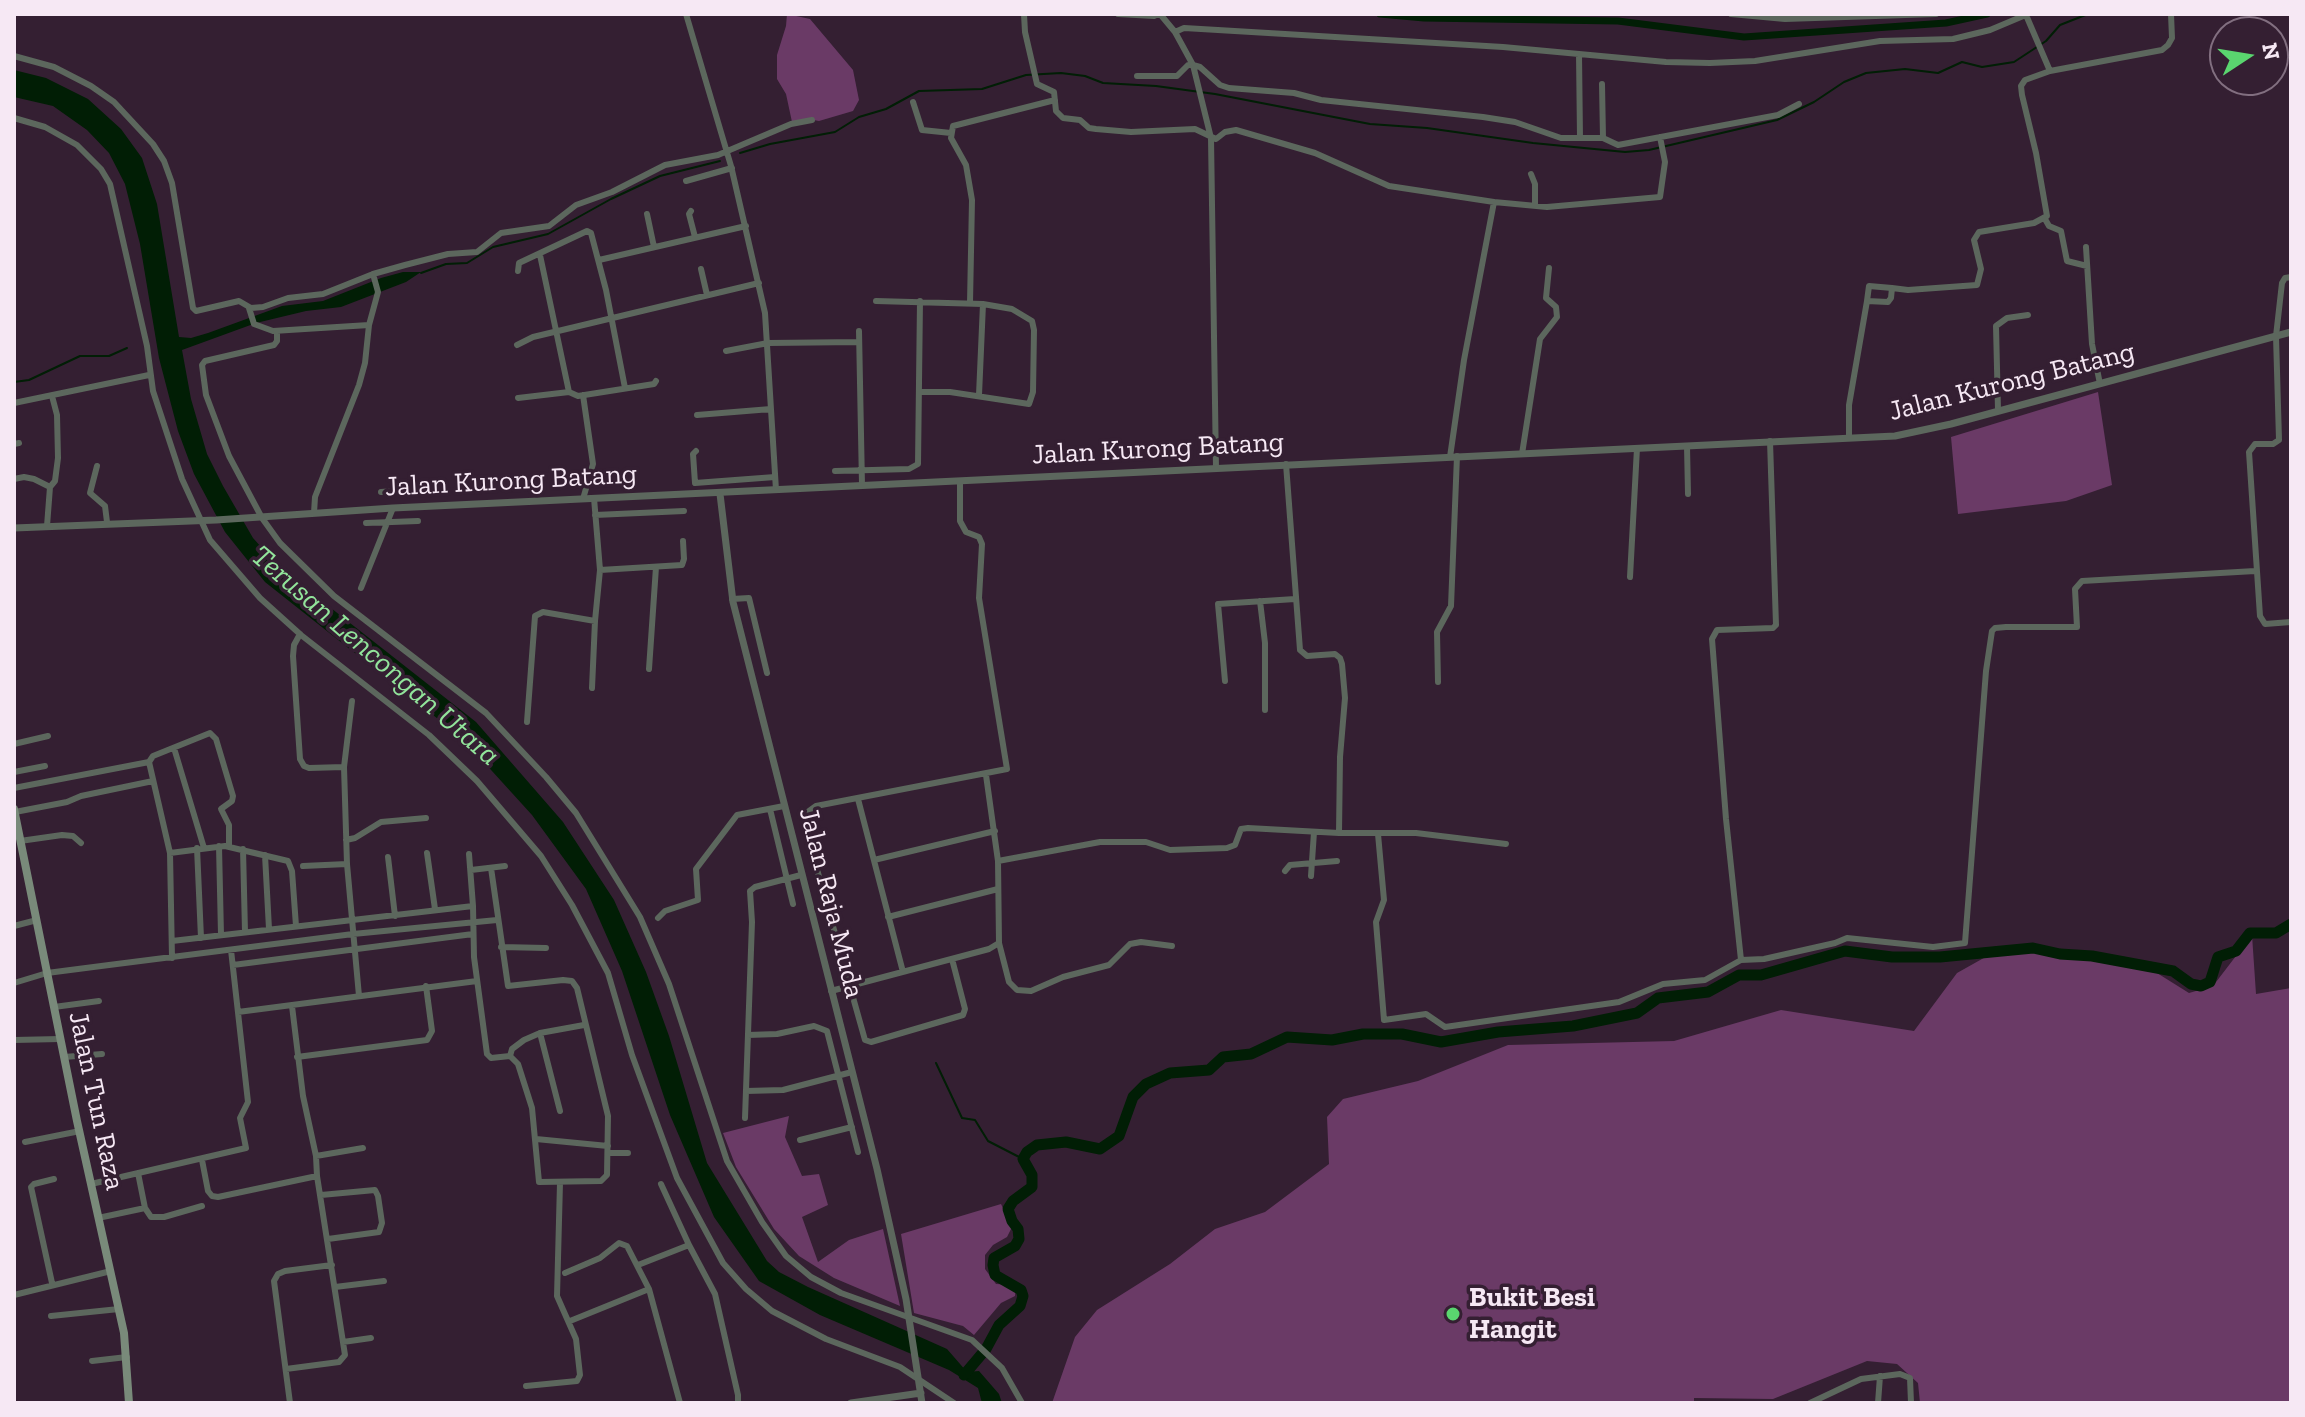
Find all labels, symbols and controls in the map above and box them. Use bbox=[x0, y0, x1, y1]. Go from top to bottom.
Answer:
north arrow bbox=[2209, 16, 2289, 96]
text: N bbox=[2256, 40, 2286, 62]
street label: Jalan Kurong Batang bbox=[1886, 335, 2138, 429]
street label: Jalan Kurong Batang bbox=[1031, 426, 1285, 472]
street label: Jalan Kurong Batang bbox=[384, 458, 638, 504]
water label: Terusan Lencongan Utara bbox=[243, 538, 507, 774]
street label: Jalan Raja Muda bbox=[791, 804, 871, 1002]
street label: Jalan Tun Raza bbox=[61, 1009, 131, 1193]
place label: Bukit Besi Hangit bbox=[1469, 1281, 1595, 1347]
marker: Bukit Besi Hangit bbox=[1444, 1305, 1462, 1323]

